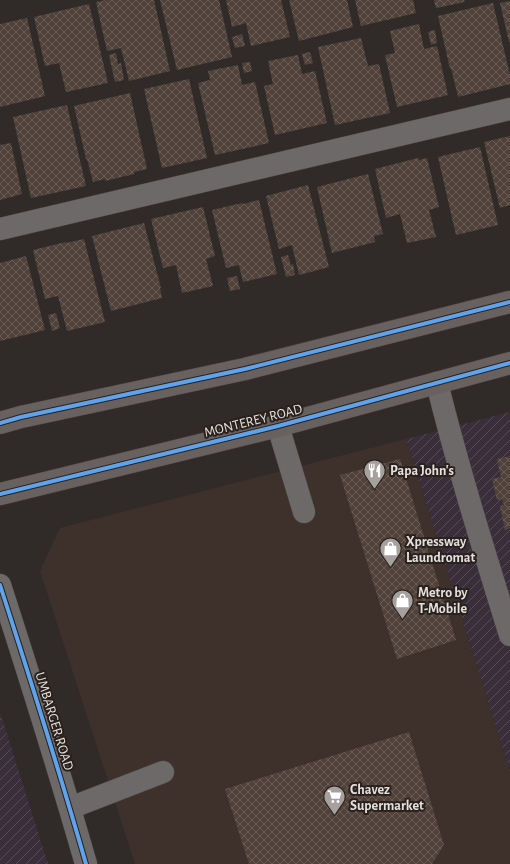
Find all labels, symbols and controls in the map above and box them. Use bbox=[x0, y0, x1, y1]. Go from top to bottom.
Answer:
street label: MONTEREY ROAD bbox=[203, 402, 304, 440]
restaurant icon: Papa John's bbox=[362, 457, 388, 490]
place label: Papa John's bbox=[390, 464, 454, 478]
place label: Xpressway Laundromat bbox=[406, 535, 476, 565]
shop icon: Xpressway Laundromat bbox=[377, 536, 403, 569]
place label: Metro by T-Mobile bbox=[418, 586, 468, 616]
shop icon: Metro by T-Mobile bbox=[390, 587, 416, 620]
street label: UMBARGER ROAD bbox=[32, 671, 76, 772]
place label: Chavez Supermarket bbox=[350, 783, 424, 813]
supermarket icon: Chavez Supermarket bbox=[322, 784, 348, 817]

